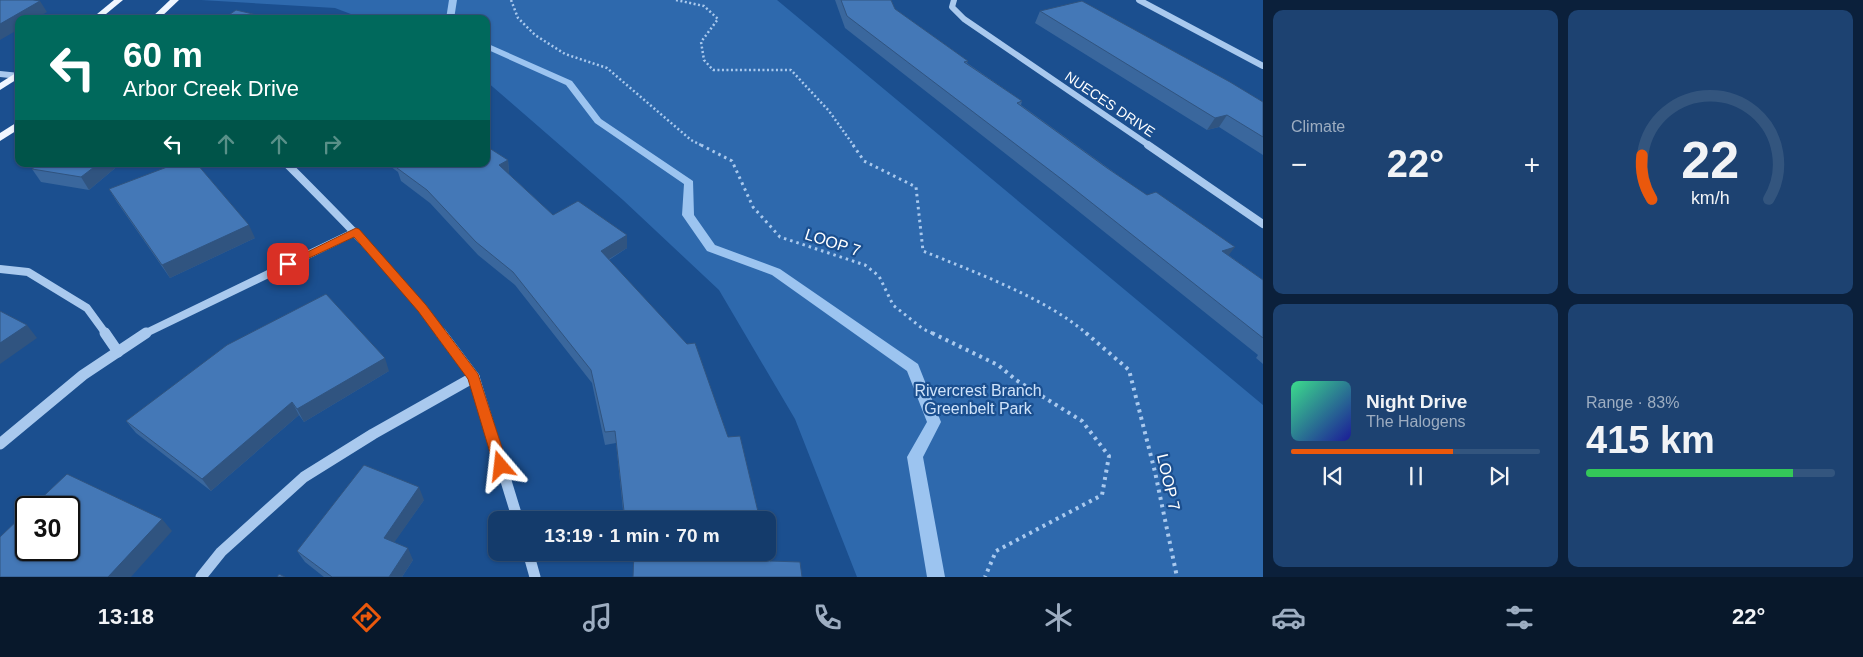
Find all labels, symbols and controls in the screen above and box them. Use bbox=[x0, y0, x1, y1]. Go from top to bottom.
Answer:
icon: left bbox=[40, 35, 105, 100]
text: 60 m bbox=[123, 35, 203, 74]
street label: NUECES DRIVE bbox=[1062, 68, 1158, 140]
text: Arbor Creek Drive bbox=[123, 76, 299, 101]
text: Climate bbox=[1291, 118, 1345, 135]
icon: left bbox=[159, 130, 187, 158]
icon: ahead bbox=[212, 130, 240, 158]
icon: ahead bbox=[265, 130, 293, 158]
icon: right bbox=[318, 130, 346, 158]
text: 22 bbox=[1682, 131, 1739, 189]
text: 22° bbox=[1387, 143, 1444, 185]
text: − bbox=[1291, 149, 1307, 180]
text: + bbox=[1524, 149, 1540, 180]
text: km/h bbox=[1691, 188, 1730, 208]
street label: LOOP 7 bbox=[803, 226, 863, 259]
pin bbox=[267, 243, 309, 285]
icon: arrive bbox=[274, 250, 302, 278]
park label: Rivercrest Branch Greenbelt Park bbox=[914, 382, 1042, 417]
text: Night Drive bbox=[1366, 391, 1467, 412]
text: Range · 83% bbox=[1586, 394, 1679, 411]
text: The Halogens bbox=[1366, 413, 1466, 430]
text: 415 km bbox=[1586, 419, 1715, 461]
position arrow bbox=[474, 439, 526, 491]
street label: LOOP 7 bbox=[1154, 452, 1183, 512]
icon: previous bbox=[1319, 462, 1347, 490]
icon: pause bbox=[1402, 462, 1430, 490]
icon: next bbox=[1485, 462, 1513, 490]
speed limit sign: 30 bbox=[15, 496, 80, 561]
text: 13:19 · 1 min · 70 m bbox=[544, 525, 720, 546]
icon: directions bbox=[349, 600, 384, 635]
icon: music bbox=[580, 600, 615, 635]
icon: phone bbox=[810, 600, 845, 635]
icon: climate bbox=[1041, 600, 1076, 635]
icon: car bbox=[1271, 600, 1306, 635]
icon: filters bbox=[1502, 600, 1537, 635]
text: 13:18 bbox=[98, 604, 154, 629]
text: 22° bbox=[1732, 604, 1765, 629]

